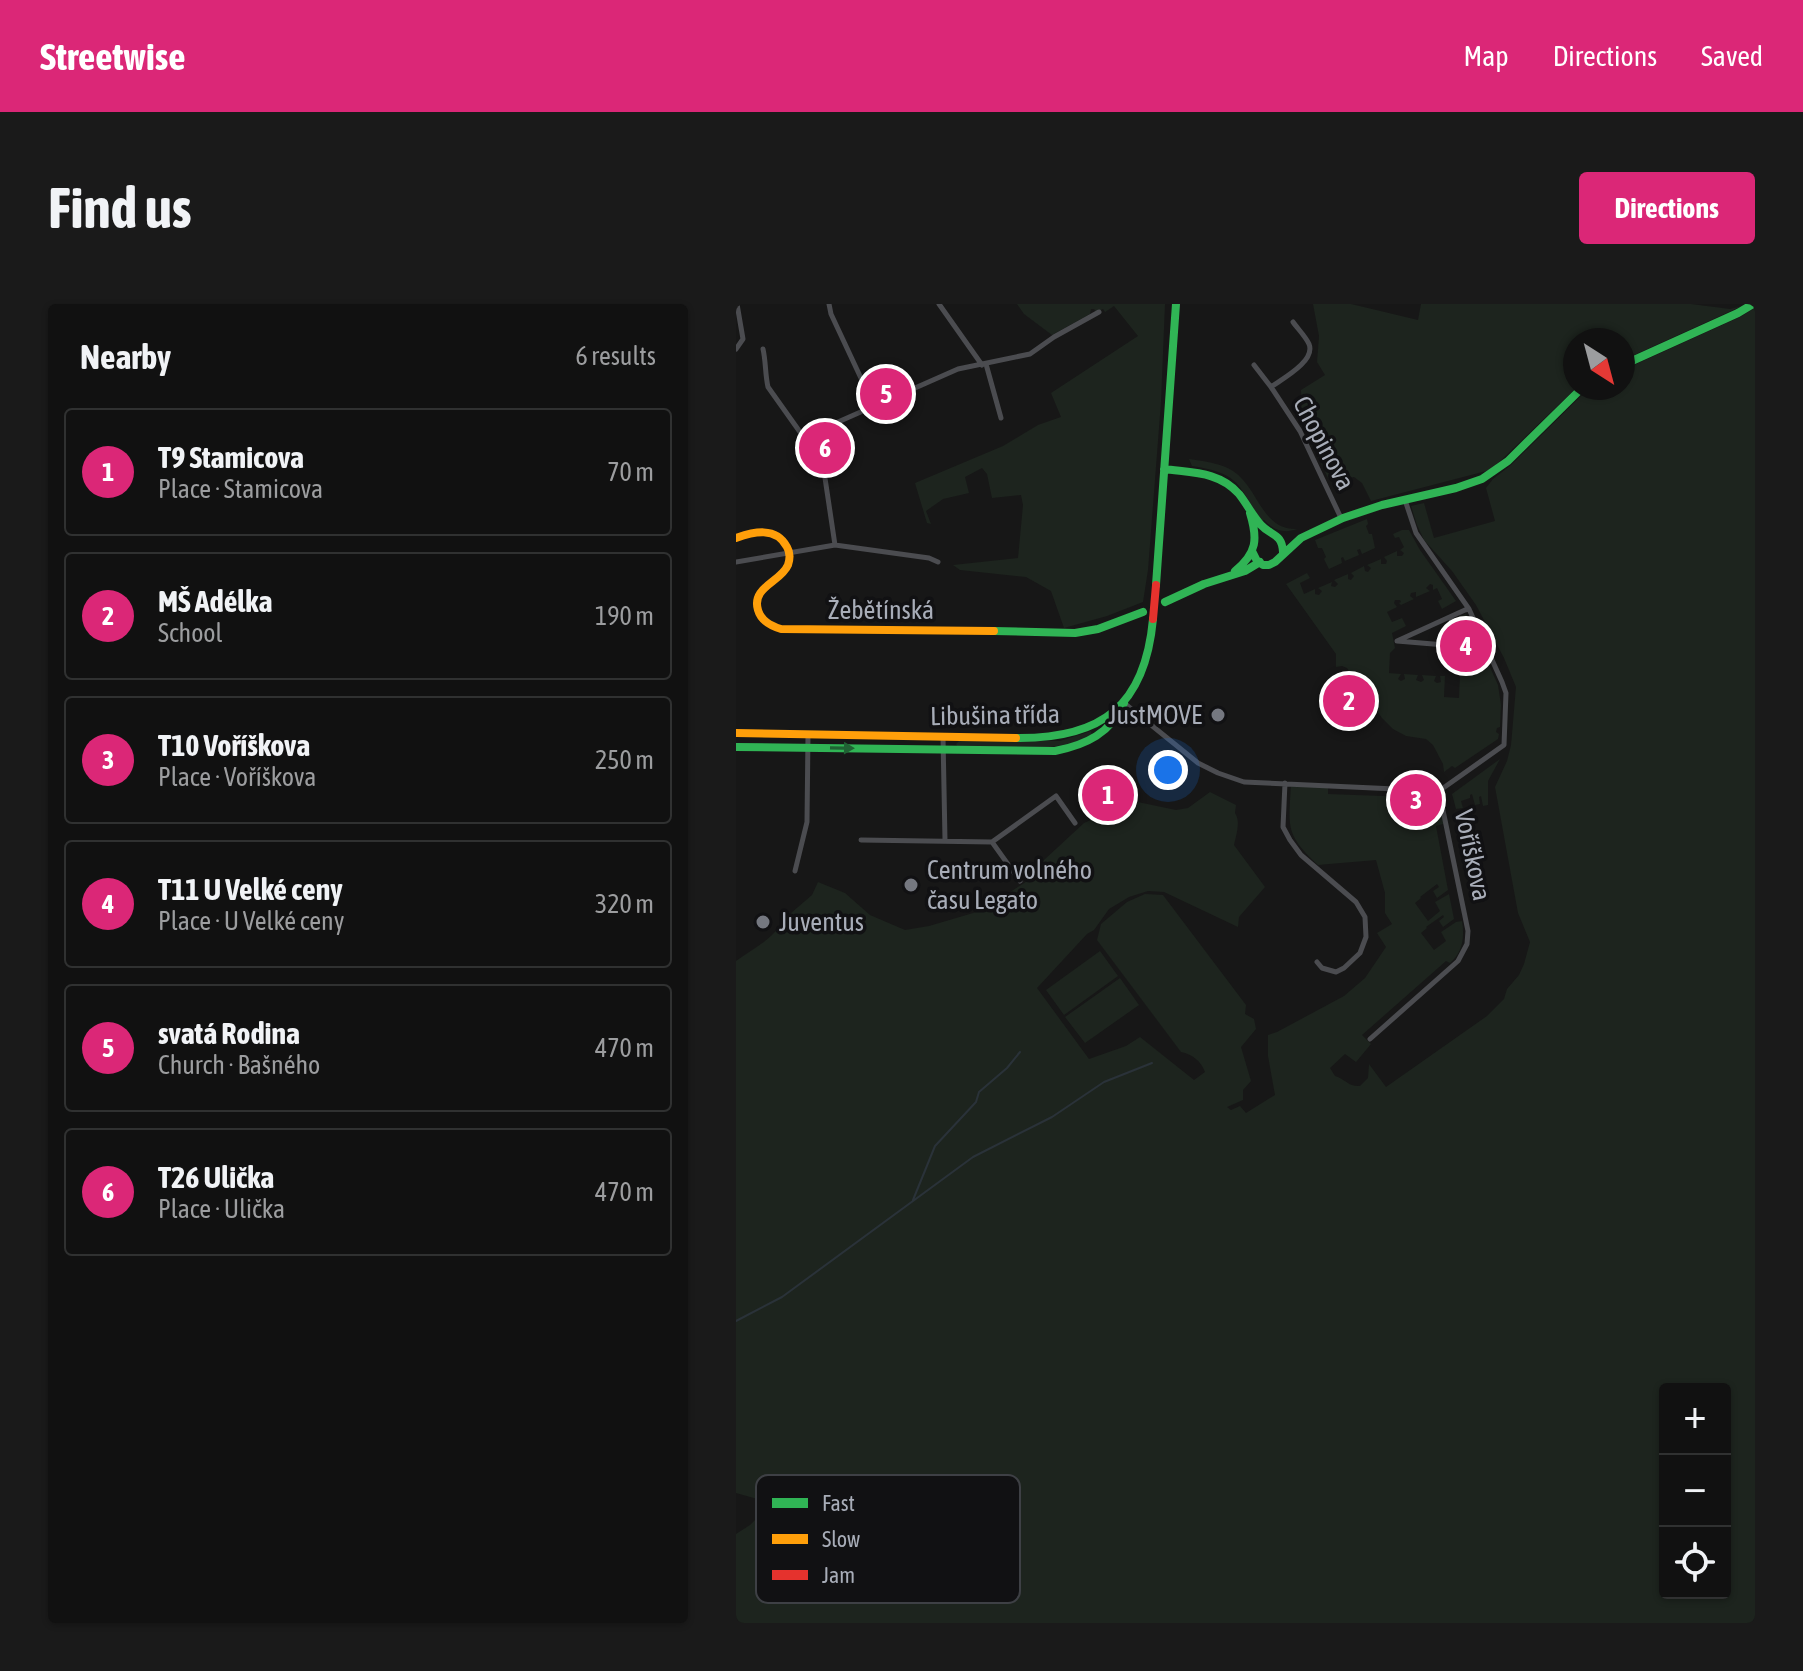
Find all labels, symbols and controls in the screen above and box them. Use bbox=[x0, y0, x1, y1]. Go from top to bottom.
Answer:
text: Streetwise bbox=[40, 35, 185, 78]
text: Map bbox=[1464, 40, 1509, 72]
text: Directions bbox=[1553, 40, 1657, 72]
text: Saved bbox=[1701, 40, 1763, 72]
button: Directions bbox=[1579, 172, 1755, 244]
text: Find us bbox=[48, 176, 192, 240]
north arrow bbox=[1563, 328, 1635, 400]
text: Nearby bbox=[80, 337, 171, 376]
text: 6 results bbox=[575, 341, 656, 371]
pin: 5 bbox=[860, 364, 912, 424]
street label: Chopinova bbox=[1287, 391, 1361, 495]
pin: 6 bbox=[799, 418, 851, 478]
text: T9 Stamicova bbox=[158, 440, 304, 474]
text: 1 bbox=[102, 457, 114, 487]
text: 70 m bbox=[607, 457, 654, 487]
text: Place · Stamicova bbox=[158, 474, 323, 504]
text: MŠ Adélka bbox=[158, 584, 272, 618]
street label: Žebětínská bbox=[828, 595, 934, 625]
text: 2 bbox=[102, 601, 114, 631]
text: 190 m bbox=[595, 601, 654, 631]
pin: 4 bbox=[1440, 616, 1492, 676]
text: School bbox=[158, 618, 222, 648]
pin: 2 bbox=[1323, 671, 1375, 731]
street label: Libušina třída bbox=[930, 699, 1060, 731]
place label: JustMOVE bbox=[1108, 700, 1202, 730]
marker: JustMOVE bbox=[1209, 706, 1227, 724]
text: T10 Voříškova bbox=[158, 728, 310, 762]
one-way arrow bbox=[830, 742, 855, 754]
text: 3 bbox=[102, 745, 114, 775]
text: 250 m bbox=[595, 745, 654, 775]
your location bbox=[1148, 750, 1188, 790]
text: Place · Voříškova bbox=[158, 762, 316, 792]
pin: 1 bbox=[1082, 765, 1134, 825]
pin: 3 bbox=[1390, 770, 1442, 830]
street label: Voříškova bbox=[1449, 807, 1497, 903]
place label: Centrum volného času Legato bbox=[927, 855, 1092, 915]
text: T11 U Velké ceny bbox=[158, 872, 343, 906]
marker: Centrum volného času Legato bbox=[902, 876, 920, 894]
text: 4 bbox=[102, 889, 114, 919]
text: 320 m bbox=[595, 889, 654, 919]
text: Place · U Velké ceny bbox=[158, 906, 344, 936]
place label: Juventus bbox=[779, 907, 864, 937]
marker: Juventus bbox=[754, 913, 772, 931]
text: svatá Rodina bbox=[158, 1016, 300, 1050]
text: 5 bbox=[102, 1033, 114, 1063]
text: 470 m bbox=[595, 1033, 654, 1063]
text: Church · Bašného bbox=[158, 1050, 320, 1080]
text: T26 Ulička bbox=[158, 1160, 274, 1194]
text: 6 bbox=[102, 1177, 114, 1207]
text: 470 m bbox=[595, 1177, 654, 1207]
text: Place · Ulička bbox=[158, 1194, 285, 1224]
map controls bbox=[1659, 1383, 1731, 1599]
button: + bbox=[1659, 1383, 1731, 1455]
button: − bbox=[1659, 1455, 1731, 1527]
legend bbox=[756, 1475, 1020, 1603]
text: Fast bbox=[822, 1490, 855, 1516]
text: Slow bbox=[822, 1526, 860, 1552]
button: locate bbox=[1659, 1527, 1731, 1599]
text: Jam bbox=[822, 1562, 855, 1588]

